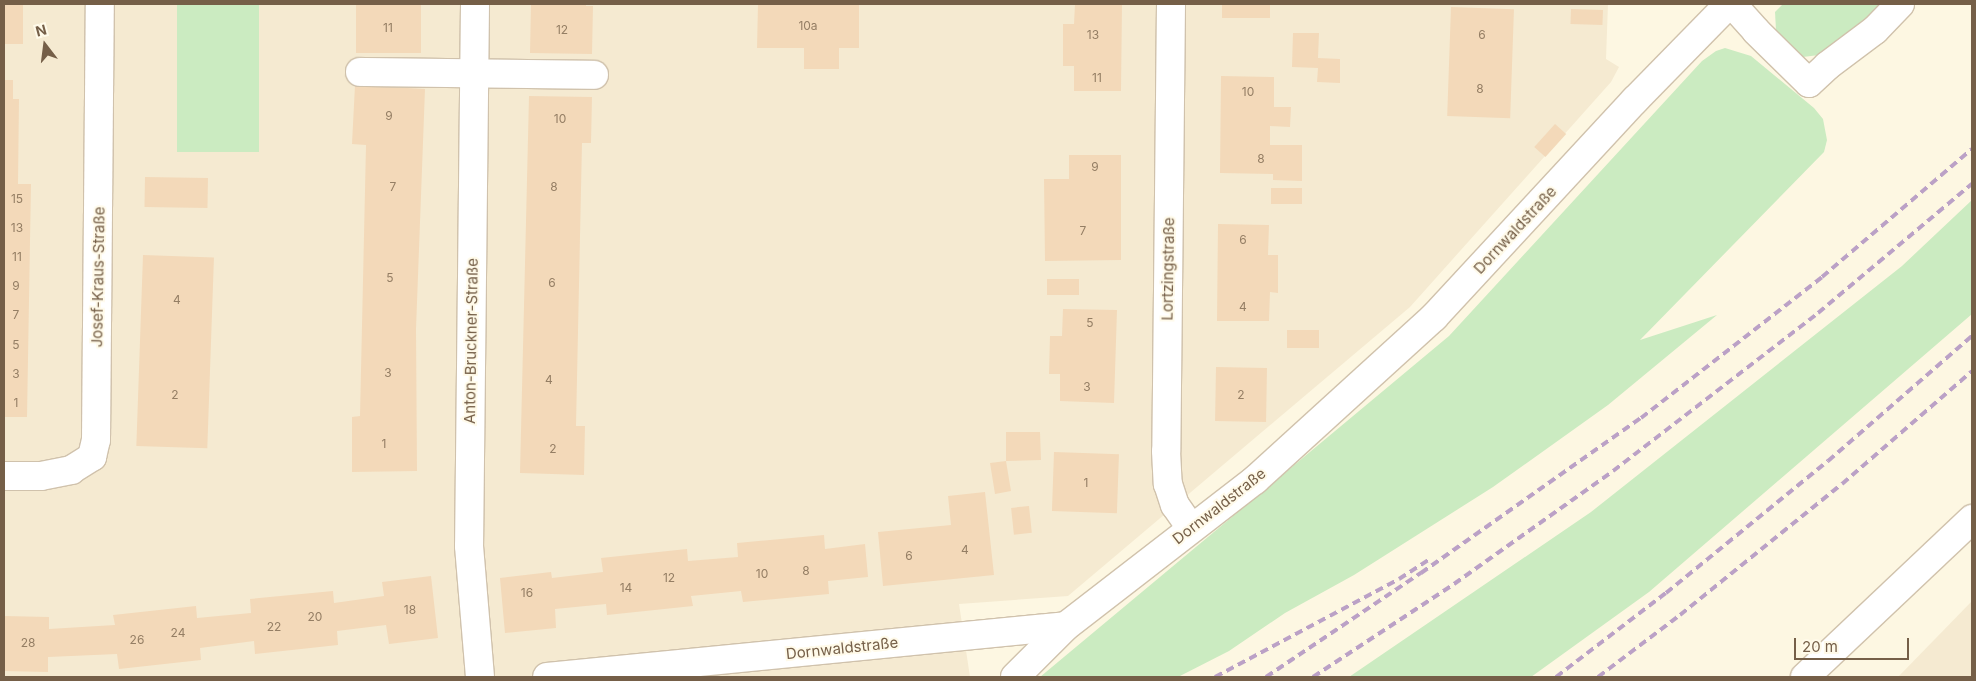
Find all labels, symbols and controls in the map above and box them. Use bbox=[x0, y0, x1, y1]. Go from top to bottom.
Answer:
house number: 10a bbox=[798, 19, 818, 33]
north arrow bbox=[20, 20, 70, 70]
text: N bbox=[34, 20, 48, 40]
house number: 11 bbox=[383, 21, 393, 35]
house number: 12 bbox=[556, 23, 568, 37]
house number: 13 bbox=[1087, 28, 1099, 42]
house number: 6 bbox=[1478, 28, 1486, 42]
house number: 11 bbox=[1092, 71, 1102, 85]
house number: 8 bbox=[1476, 82, 1484, 96]
house number: 10 bbox=[1242, 85, 1254, 99]
house number: 9 bbox=[385, 109, 393, 123]
house number: 10 bbox=[554, 112, 566, 126]
house number: 8 bbox=[1257, 152, 1265, 166]
house number: 9 bbox=[1091, 160, 1099, 174]
house number: 7 bbox=[390, 180, 396, 194]
house number: 8 bbox=[550, 180, 558, 194]
street label: Dornwaldstraße bbox=[1470, 183, 1560, 277]
house number: 15 bbox=[11, 192, 23, 206]
street label: Josef-Kraus-Straße bbox=[88, 207, 108, 347]
street label: Lortzingstraße bbox=[1158, 217, 1178, 321]
house number: 13 bbox=[11, 221, 23, 235]
house number: 7 bbox=[1080, 224, 1086, 238]
house number: 6 bbox=[1239, 233, 1247, 247]
house number: 11 bbox=[12, 250, 22, 264]
street label: Anton-Bruckner-Straße bbox=[461, 258, 481, 424]
house number: 5 bbox=[386, 271, 394, 285]
house number: 6 bbox=[548, 276, 556, 290]
house number: 9 bbox=[12, 279, 20, 293]
house number: 4 bbox=[173, 293, 181, 307]
house number: 4 bbox=[1239, 300, 1247, 314]
house number: 7 bbox=[13, 308, 19, 322]
house number: 5 bbox=[1086, 316, 1094, 330]
house number: 5 bbox=[12, 338, 20, 352]
house number: 3 bbox=[384, 366, 392, 380]
house number: 3 bbox=[12, 367, 20, 381]
house number: 4 bbox=[545, 373, 553, 387]
house number: 3 bbox=[1083, 380, 1091, 394]
house number: 2 bbox=[171, 388, 179, 402]
house number: 2 bbox=[1237, 388, 1245, 402]
house number: 1 bbox=[14, 396, 18, 410]
house number: 1 bbox=[382, 437, 386, 451]
house number: 2 bbox=[549, 442, 557, 456]
street label: Dornwaldstraße bbox=[1169, 464, 1269, 548]
house number: 1 bbox=[1084, 476, 1088, 490]
house number: 4 bbox=[961, 543, 969, 557]
house number: 6 bbox=[905, 549, 913, 563]
house number: 8 bbox=[802, 564, 810, 578]
house number: 10 bbox=[756, 567, 768, 581]
house number: 12 bbox=[663, 571, 675, 585]
house number: 14 bbox=[620, 581, 632, 595]
house number: 16 bbox=[521, 586, 533, 600]
house number: 18 bbox=[404, 603, 416, 617]
house number: 20 bbox=[308, 610, 322, 624]
house number: 22 bbox=[267, 620, 281, 634]
house number: 24 bbox=[171, 626, 185, 640]
scale bar bbox=[1796, 628, 1911, 660]
house number: 26 bbox=[130, 633, 144, 647]
street label: Dornwaldstraße bbox=[785, 633, 899, 663]
house number: 28 bbox=[21, 636, 35, 650]
text: 20 m bbox=[1802, 637, 1838, 656]

